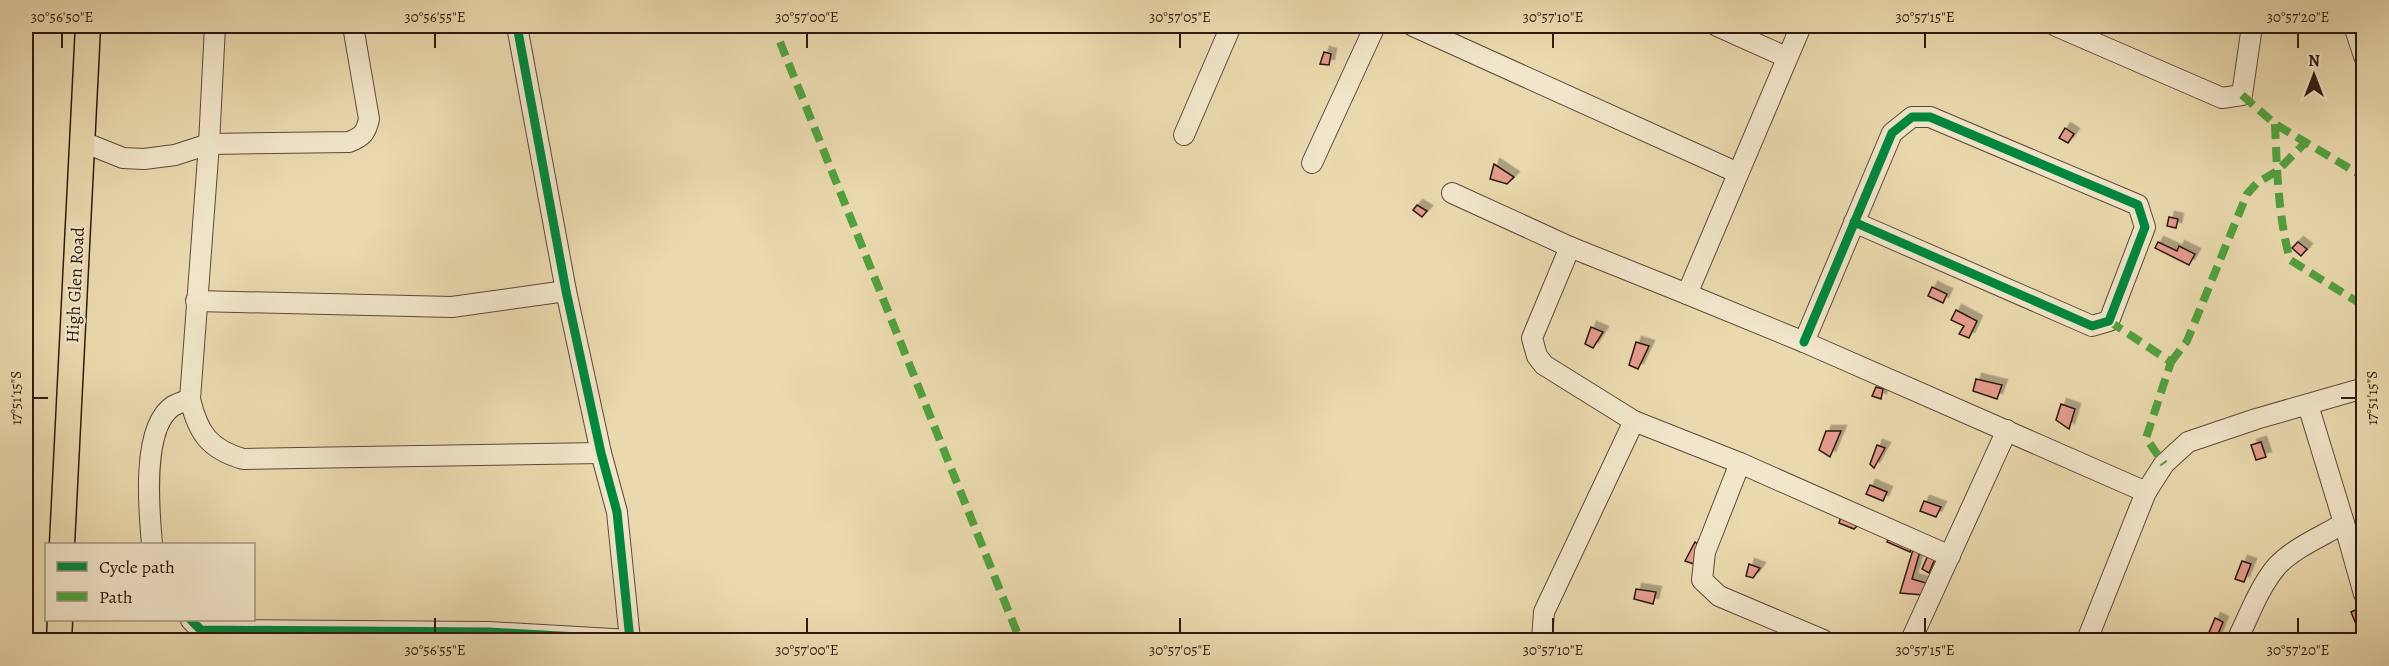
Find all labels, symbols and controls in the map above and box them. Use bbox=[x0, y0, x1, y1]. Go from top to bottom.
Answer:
text: 30°56'50"E bbox=[31, 7, 93, 27]
text: 30°56'55"E bbox=[404, 7, 466, 27]
text: 30°57'00"E bbox=[775, 7, 839, 27]
text: 30°57'05"E bbox=[1149, 7, 1211, 27]
text: 30°57'10"E bbox=[1523, 7, 1583, 27]
text: 30°57'15"E bbox=[1895, 7, 1955, 27]
text: 30°57'20"E bbox=[2267, 7, 2329, 27]
north arrow bbox=[2284, 45, 2344, 105]
text: N bbox=[2308, 50, 2320, 72]
street label: High Glen Road bbox=[60, 226, 90, 343]
text: 17°51'15"S bbox=[6, 371, 26, 425]
text: 17°51'15"S bbox=[2362, 371, 2382, 425]
legend bbox=[45, 543, 255, 621]
text: Cycle path bbox=[99, 555, 175, 579]
text: Path bbox=[99, 585, 133, 609]
text: 30°56'55"E bbox=[404, 640, 466, 660]
text: 30°57'00"E bbox=[775, 640, 839, 660]
text: 30°57'05"E bbox=[1149, 640, 1211, 660]
text: 30°57'10"E bbox=[1523, 640, 1583, 660]
text: 30°57'15"E bbox=[1895, 640, 1955, 660]
text: 30°57'20"E bbox=[2267, 640, 2329, 660]

